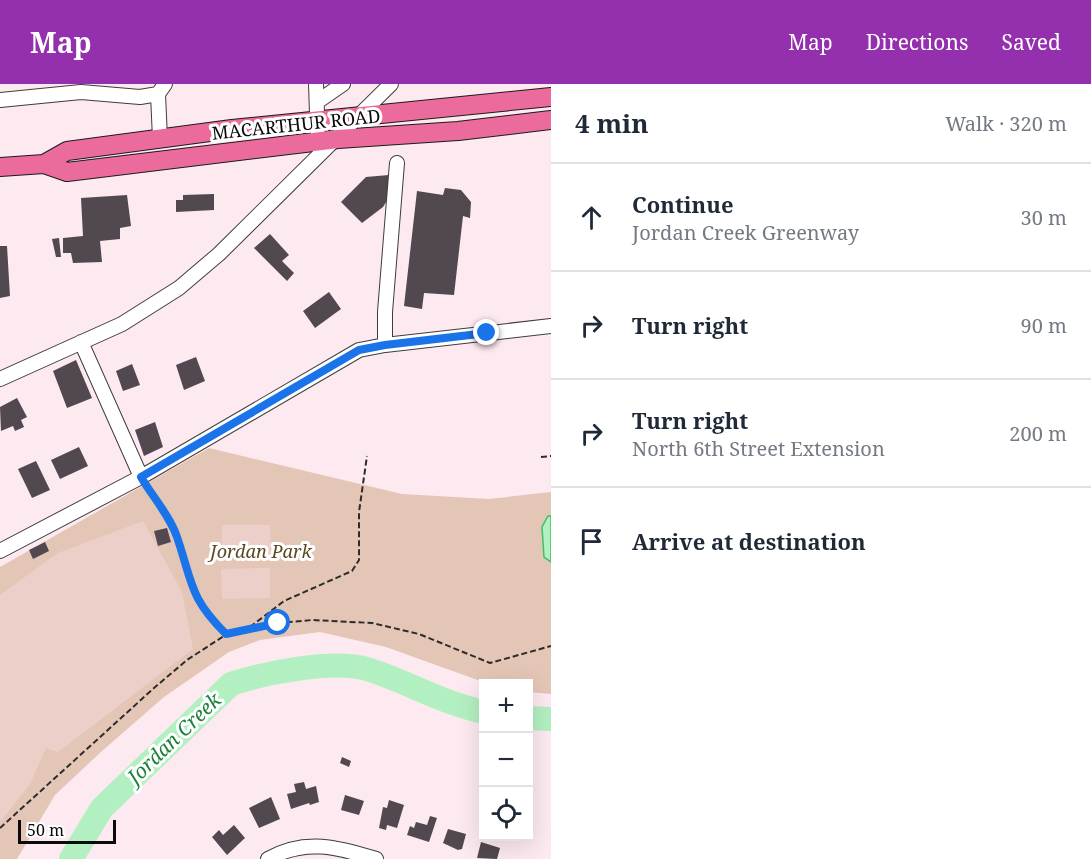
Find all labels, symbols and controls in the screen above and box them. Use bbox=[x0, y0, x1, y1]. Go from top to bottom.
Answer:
text: Map bbox=[30, 23, 92, 61]
text: Map bbox=[788, 28, 833, 56]
text: Directions bbox=[866, 28, 968, 56]
text: Saved bbox=[1001, 28, 1061, 56]
street label: MACARTHUR ROAD bbox=[211, 103, 381, 145]
text: 4 min bbox=[575, 105, 649, 141]
text: Walk · 320 m bbox=[945, 110, 1067, 137]
text: Continue bbox=[632, 189, 734, 219]
icon: ahead bbox=[575, 201, 608, 234]
text: 30 m bbox=[1021, 204, 1067, 231]
text: Jordan Creek Greenway bbox=[632, 219, 859, 246]
icon: right bbox=[575, 309, 608, 342]
text: Turn right bbox=[632, 310, 748, 340]
text: 90 m bbox=[1021, 312, 1067, 339]
route end bbox=[473, 319, 499, 345]
text: Turn right bbox=[632, 405, 748, 435]
icon: right bbox=[575, 417, 608, 450]
text: 200 m bbox=[1009, 420, 1067, 447]
text: North 6th Street Extension bbox=[632, 435, 885, 462]
icon: arrive bbox=[575, 525, 608, 558]
text: Arrive at destination bbox=[632, 526, 866, 556]
park label: Jordan Park bbox=[207, 539, 312, 563]
route start bbox=[264, 609, 290, 635]
map controls bbox=[479, 679, 533, 841]
button: + bbox=[479, 679, 533, 733]
water label: Jordan Creek bbox=[118, 686, 227, 792]
button: − bbox=[479, 733, 533, 787]
button: locate bbox=[479, 787, 533, 841]
scale bar bbox=[18, 817, 116, 844]
text: 50 m bbox=[27, 819, 64, 841]

